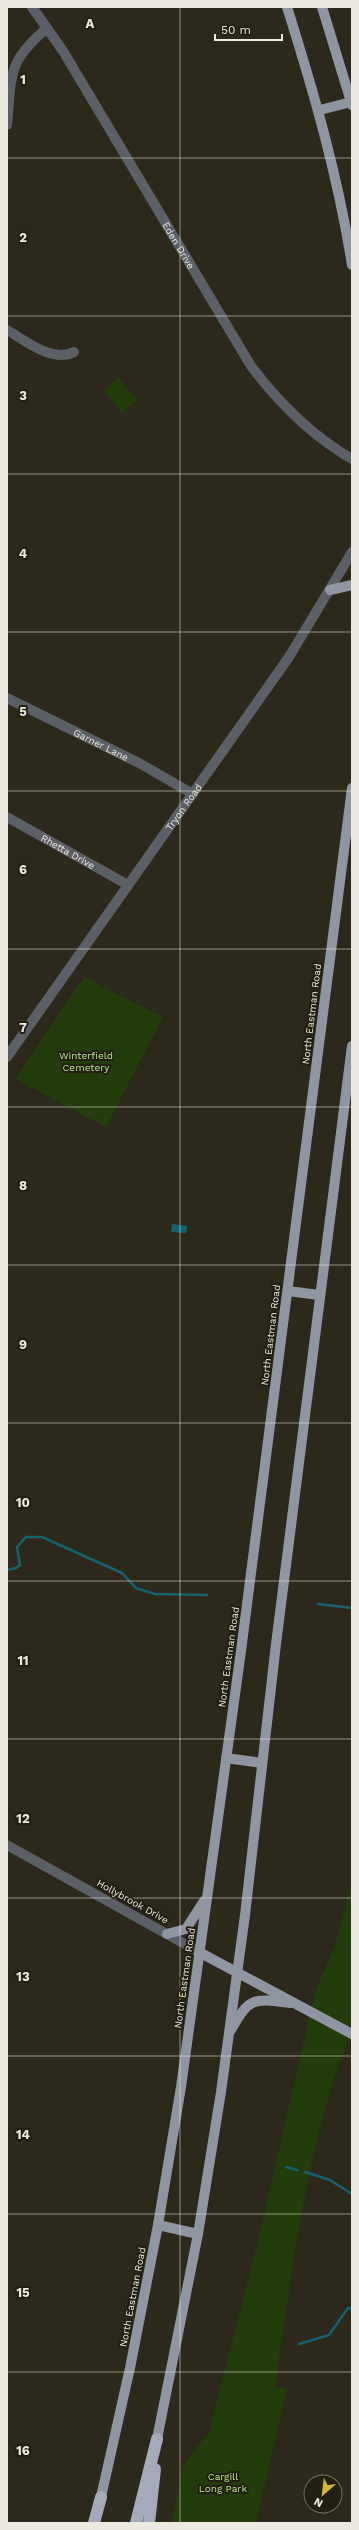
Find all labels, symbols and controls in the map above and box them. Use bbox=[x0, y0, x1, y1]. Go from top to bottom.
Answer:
text: A bbox=[86, 16, 95, 31]
scale bar bbox=[215, 16, 282, 42]
text: 50 m bbox=[221, 23, 251, 37]
text: 1 bbox=[20, 72, 26, 87]
street label: Eden Drive bbox=[160, 220, 197, 271]
text: 2 bbox=[19, 230, 27, 245]
text: 3 bbox=[19, 388, 27, 403]
text: 4 bbox=[19, 546, 28, 561]
text: 5 bbox=[19, 704, 27, 719]
street label: Garner Lane bbox=[72, 727, 130, 763]
street label: Tryon Road bbox=[163, 782, 204, 833]
street label: Rhetta Drive bbox=[39, 832, 97, 871]
text: 6 bbox=[19, 862, 27, 877]
street label: North Eastman Road bbox=[300, 963, 323, 1065]
text: 7 bbox=[19, 1020, 27, 1035]
park label: Winterfield Cemetery bbox=[59, 1050, 113, 1073]
text: 8 bbox=[19, 1178, 27, 1193]
street label: North Eastman Road bbox=[259, 1284, 282, 1386]
text: 9 bbox=[19, 1337, 27, 1352]
text: 10 bbox=[16, 1495, 30, 1510]
street label: North Eastman Road bbox=[216, 1606, 241, 1708]
text: 11 bbox=[17, 1653, 29, 1668]
text: 12 bbox=[16, 1811, 30, 1826]
street label: Hollybrook Drive bbox=[95, 1877, 171, 1926]
street label: North Eastman Road bbox=[172, 1927, 197, 2029]
text: 13 bbox=[16, 1969, 30, 1984]
text: 14 bbox=[16, 2127, 31, 2142]
street label: North Eastman Road bbox=[117, 2246, 148, 2348]
text: 15 bbox=[16, 2285, 30, 2300]
text: 16 bbox=[16, 2443, 30, 2458]
park label: Cargill Long Park bbox=[199, 2471, 247, 2494]
north arrow bbox=[303, 2474, 343, 2514]
text: N bbox=[312, 2495, 325, 2510]

